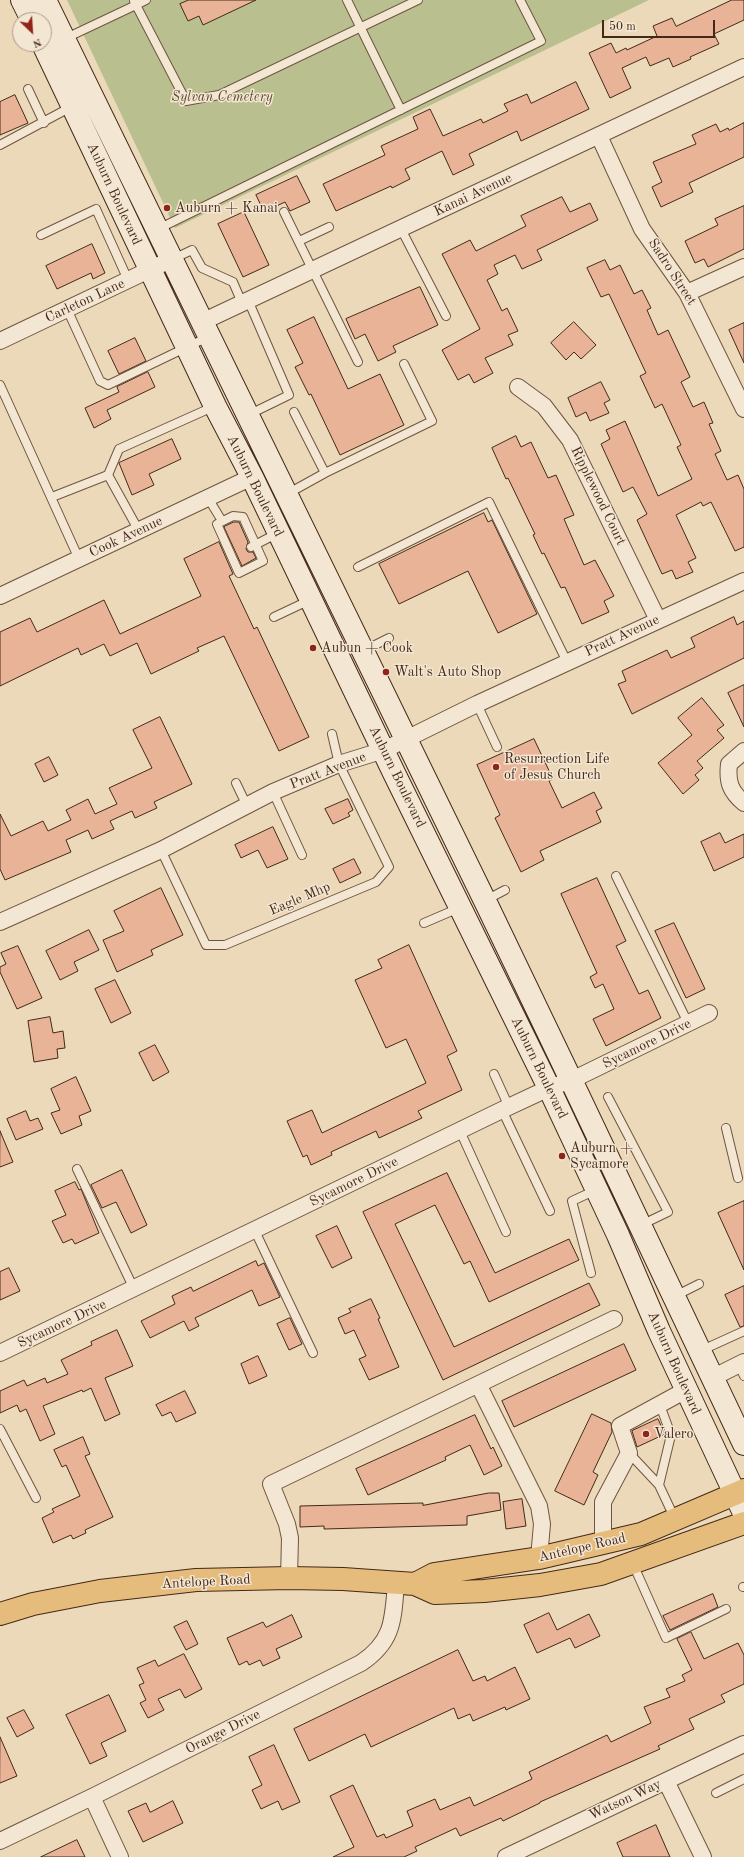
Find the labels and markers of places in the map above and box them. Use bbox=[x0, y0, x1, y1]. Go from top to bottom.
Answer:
place label: Auburn + Kanai bbox=[175, 200, 278, 216]
marker: Auburn + Kanai bbox=[162, 203, 172, 213]
place label: Aubun + Cook bbox=[321, 640, 413, 656]
marker: Aubun + Cook bbox=[308, 643, 318, 653]
place label: Walt's Auto Shop bbox=[394, 664, 501, 680]
marker: Walt's Auto Shop bbox=[381, 667, 391, 677]
place label: Resurrection Life of Jesus Church bbox=[504, 751, 609, 784]
marker: Resurrection Life of Jesus Church bbox=[491, 762, 501, 772]
place label: Auburn + Sycamore bbox=[570, 1140, 633, 1172]
marker: Auburn + Sycamore bbox=[557, 1151, 567, 1161]
place label: Valero bbox=[654, 1426, 694, 1442]
marker: Valero bbox=[641, 1429, 651, 1439]

